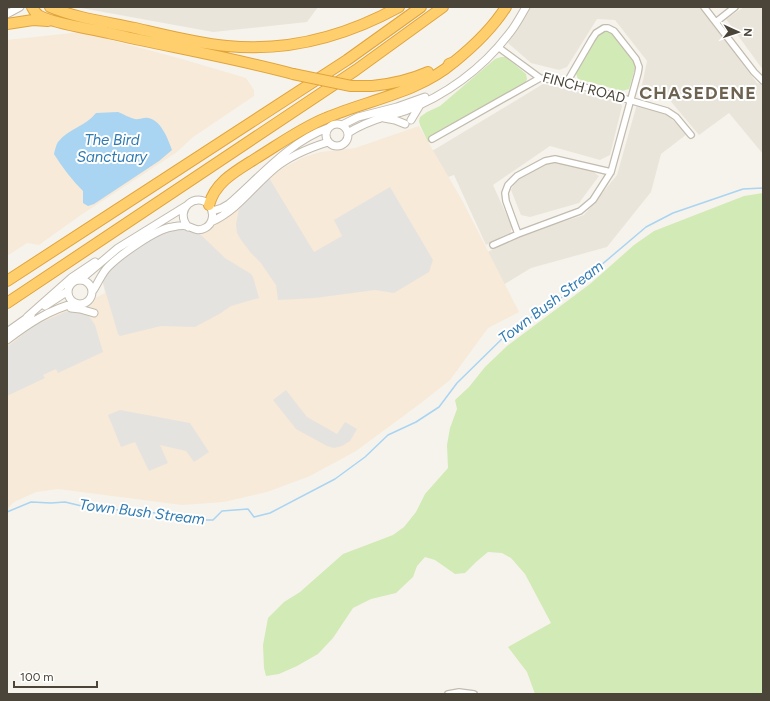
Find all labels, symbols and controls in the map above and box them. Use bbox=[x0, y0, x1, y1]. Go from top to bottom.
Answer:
north arrow bbox=[718, 12, 758, 52]
text: N bbox=[741, 28, 754, 37]
street label: FINCH ROAD bbox=[541, 69, 627, 107]
district label: CHASEDENE bbox=[639, 82, 757, 104]
water label: The Bird Sanctuary bbox=[77, 131, 148, 166]
water label: Town Bush Stream bbox=[495, 257, 607, 347]
water label: Town Bush Stream bbox=[78, 495, 206, 529]
scale bar bbox=[14, 663, 97, 689]
text: 100 m bbox=[20, 670, 54, 684]

